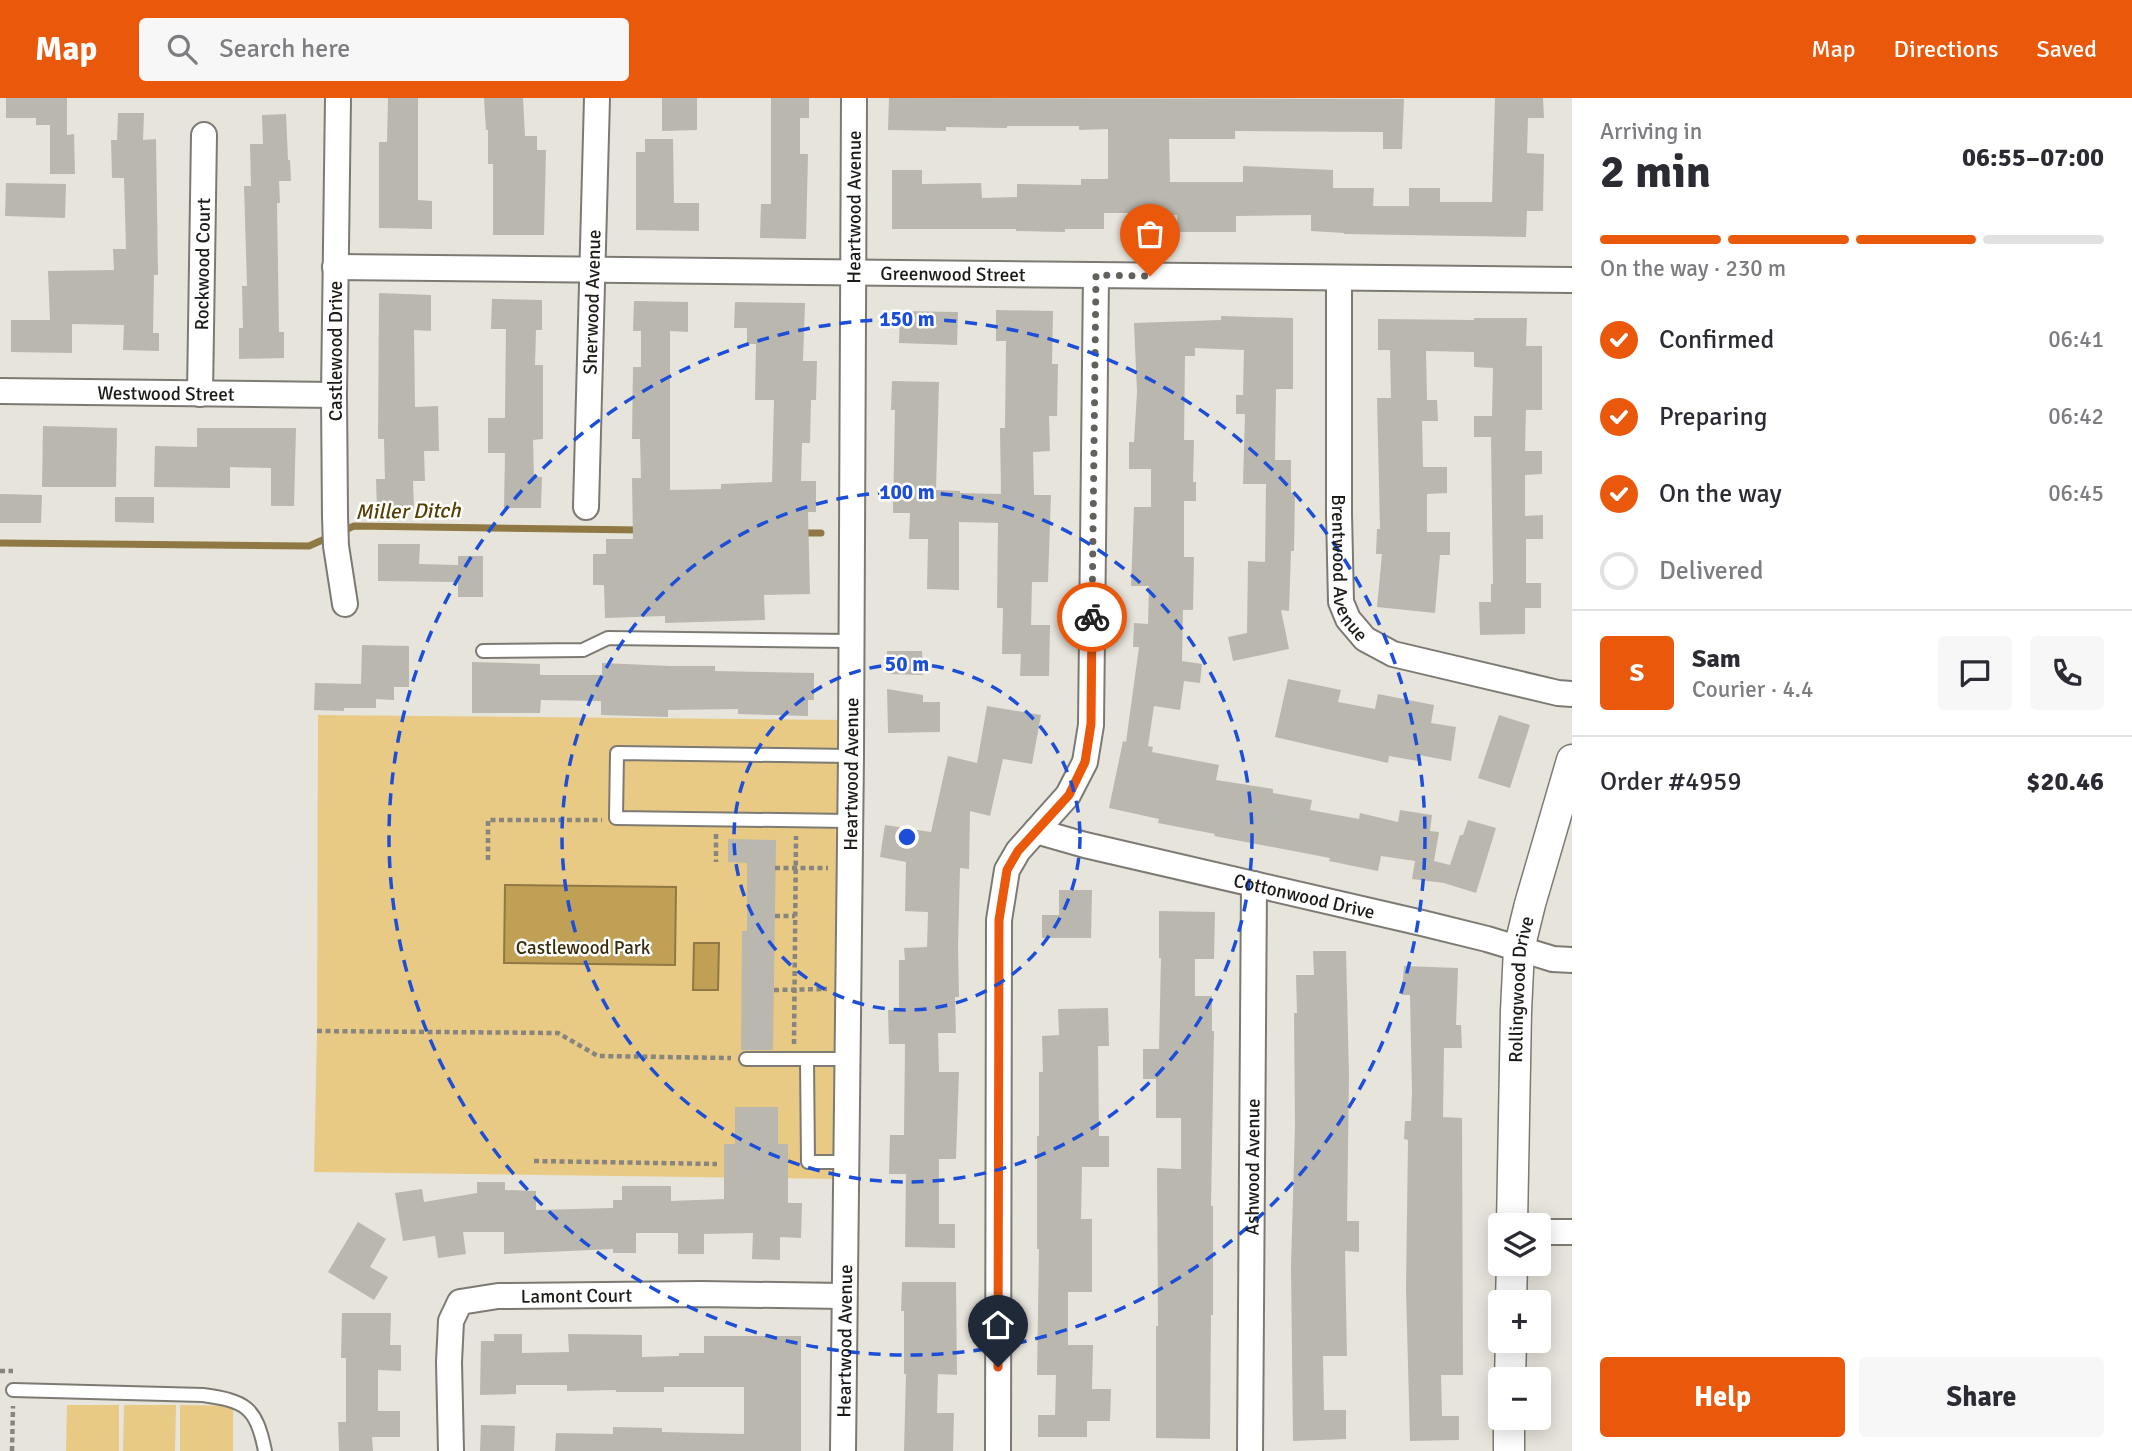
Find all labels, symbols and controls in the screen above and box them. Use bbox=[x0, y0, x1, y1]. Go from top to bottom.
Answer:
search box bbox=[139, 18, 629, 81]
text: Map bbox=[35, 29, 97, 70]
icon: search bbox=[163, 30, 201, 68]
text: Search here bbox=[219, 33, 350, 65]
text: Map bbox=[1811, 34, 1856, 64]
text: Directions bbox=[1894, 34, 1999, 64]
text: Saved bbox=[2037, 34, 2097, 64]
text: Arriving in bbox=[1600, 117, 1702, 146]
street label: Heartwood Avenue bbox=[842, 130, 867, 284]
text: 06:55–07:00 bbox=[1962, 142, 2104, 174]
text: 2 min bbox=[1600, 144, 1711, 200]
street label: Rockwood Court bbox=[190, 197, 216, 331]
pin bbox=[1120, 204, 1180, 276]
icon: bag bbox=[1131, 215, 1169, 253]
street label: Sherwood Avenue bbox=[579, 229, 606, 375]
text: On the way · 230 m bbox=[1600, 254, 1786, 283]
street label: Greenwood Street bbox=[880, 262, 1026, 287]
street label: Castlewood Drive bbox=[324, 281, 348, 421]
text: 150 m bbox=[879, 306, 935, 332]
icon: check bbox=[1600, 321, 1638, 359]
text: Confirmed bbox=[1659, 324, 1774, 356]
text: 06:41 bbox=[2048, 325, 2104, 354]
street label: Westwood Street bbox=[97, 381, 235, 407]
icon: check bbox=[1600, 398, 1638, 436]
text: Preparing bbox=[1659, 401, 1767, 433]
text: 06:42 bbox=[2048, 402, 2104, 431]
icon: check bbox=[1600, 475, 1638, 513]
text: On the way bbox=[1659, 478, 1782, 510]
text: 100 m bbox=[879, 479, 935, 505]
text: 06:45 bbox=[2048, 479, 2104, 508]
street label: Brentwood Avenue bbox=[1326, 494, 1373, 647]
water label: Miller Ditch bbox=[355, 497, 461, 525]
text: Delivered bbox=[1659, 555, 1764, 587]
courier bbox=[1057, 582, 1127, 652]
icon: bike bbox=[1073, 598, 1111, 636]
button: chat bbox=[1938, 636, 2012, 710]
button: phone bbox=[2030, 636, 2104, 710]
text: Sam bbox=[1692, 643, 1741, 675]
text: 50 m bbox=[885, 651, 929, 677]
text: S bbox=[1630, 657, 1644, 689]
text: Courier · 4.4 bbox=[1692, 675, 1813, 704]
street label: Heartwood Avenue bbox=[839, 697, 864, 851]
text: Order #4959 bbox=[1600, 766, 1741, 798]
text: $20.46 bbox=[2026, 766, 2104, 798]
centre of rings bbox=[895, 825, 919, 849]
street label: Cottonwood Drive bbox=[1231, 869, 1377, 925]
street label: Rollingwood Drive bbox=[1504, 914, 1540, 1063]
park label: Castlewood Park bbox=[516, 936, 651, 960]
street label: Ashwood Avenue bbox=[1241, 1098, 1265, 1236]
map controls bbox=[1488, 1213, 1551, 1430]
button: layers bbox=[1488, 1213, 1551, 1276]
street label: Heartwood Avenue bbox=[832, 1264, 858, 1418]
street label: Lamont Court bbox=[521, 1284, 633, 1309]
button: + bbox=[1488, 1290, 1551, 1353]
pin bbox=[968, 1295, 1028, 1367]
icon: home bbox=[979, 1306, 1017, 1344]
button: Help bbox=[1600, 1357, 1845, 1437]
button: Share bbox=[1859, 1357, 2104, 1437]
button: − bbox=[1488, 1367, 1551, 1430]

